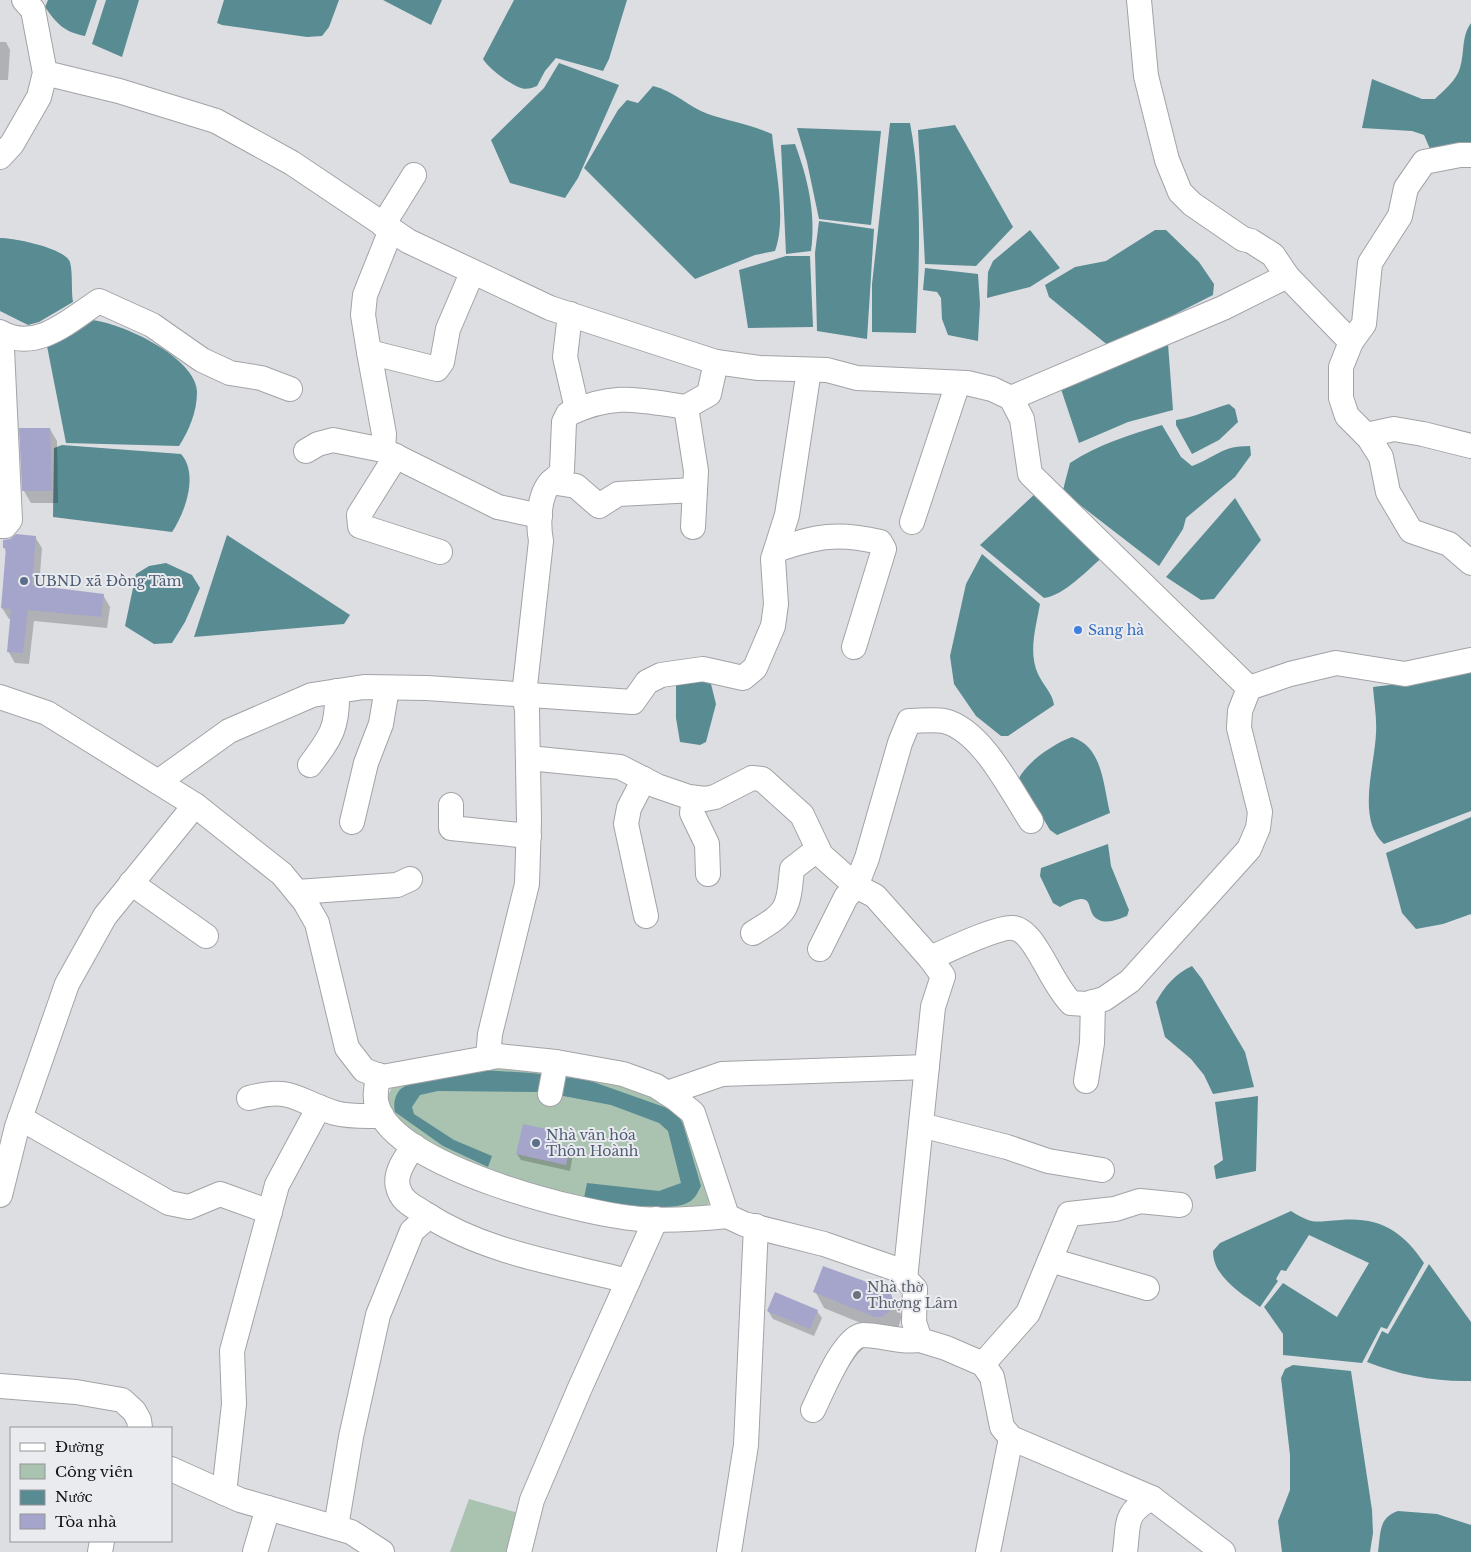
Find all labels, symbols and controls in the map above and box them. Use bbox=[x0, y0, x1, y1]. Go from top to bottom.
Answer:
place label: UBND xã Đồng Tâm bbox=[34, 572, 181, 590]
marker: UBND xã Đồng Tâm bbox=[18, 575, 30, 587]
place label: Sang hà bbox=[1088, 621, 1144, 639]
marker: Sang hà bbox=[1072, 624, 1084, 636]
place label: Nhà văn hóa Thôn Hoành bbox=[546, 1126, 639, 1160]
marker: Nhà văn hóa Thôn Hoành bbox=[530, 1137, 542, 1149]
place label: Nhà thờ Thượng Lâm bbox=[867, 1278, 958, 1312]
marker: Nhà thờ Thượng Lâm bbox=[851, 1289, 863, 1301]
legend bbox=[10, 1427, 172, 1542]
text: Đường bbox=[55, 1437, 105, 1456]
text: Công viên bbox=[55, 1462, 133, 1481]
text: Nước bbox=[55, 1487, 93, 1506]
text: Tòa nhà bbox=[55, 1512, 117, 1531]

